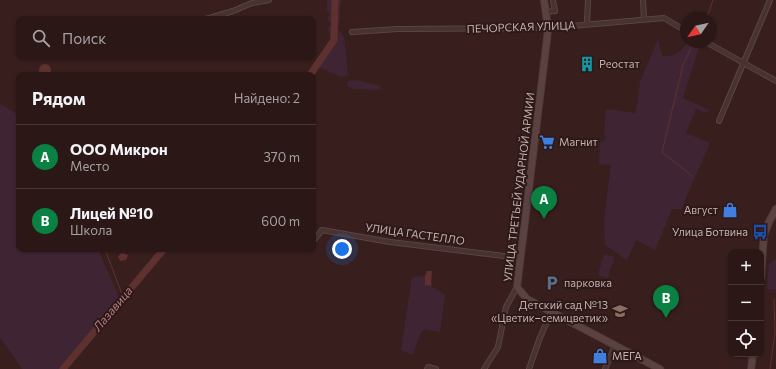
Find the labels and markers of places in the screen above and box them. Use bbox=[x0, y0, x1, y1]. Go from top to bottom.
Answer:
building icon: Реостат bbox=[578, 55, 596, 73]
place label: Реостат bbox=[599, 57, 640, 70]
supermarket icon: Магнит bbox=[538, 133, 556, 151]
place label: Магнит bbox=[559, 135, 598, 148]
pin: A bbox=[531, 186, 557, 219]
shop icon: Август bbox=[721, 201, 739, 219]
place label: Август bbox=[684, 203, 718, 216]
bus stop icon: Улица Ботвина bbox=[751, 223, 769, 241]
place label: Улица Ботвина bbox=[672, 225, 748, 238]
parking icon: парковка bbox=[543, 274, 561, 292]
place label: парковка bbox=[564, 276, 612, 289]
pin: B bbox=[653, 285, 679, 318]
place label: Детский сад №13 «Цветик–семицветик» bbox=[491, 298, 608, 324]
school or university icon: Детский сад №13 «Цветик–семицветик» bbox=[611, 302, 629, 320]
shop icon: МЕГА bbox=[591, 347, 609, 365]
place label: МЕГА bbox=[612, 349, 642, 362]

